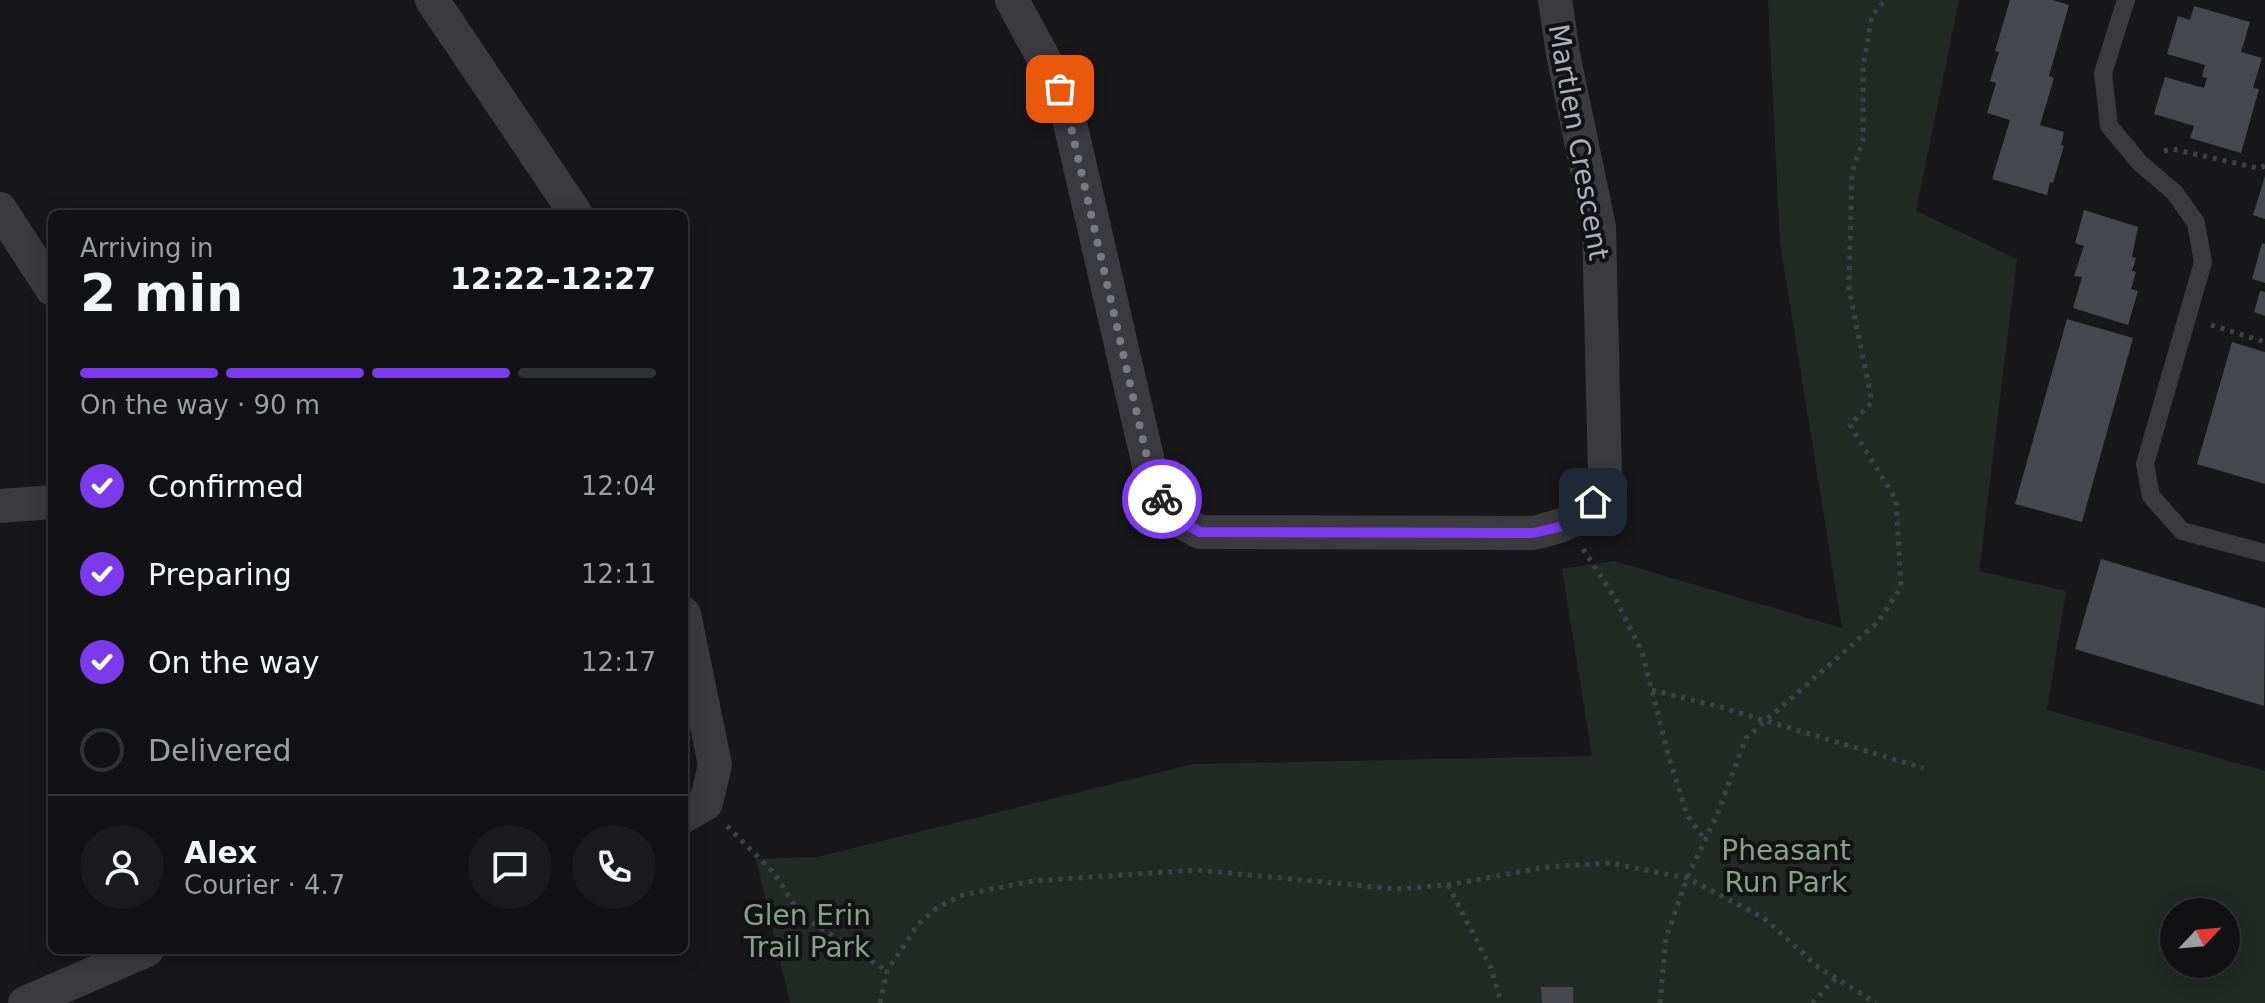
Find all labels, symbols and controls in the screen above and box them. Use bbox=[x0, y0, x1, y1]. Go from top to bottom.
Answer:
street label: Martlen Crescent bbox=[1542, 21, 1616, 263]
pin bbox=[1026, 55, 1094, 123]
icon: bag bbox=[1038, 67, 1082, 111]
text: Arriving in bbox=[80, 233, 214, 263]
text: 12:22–12:27 bbox=[450, 261, 656, 296]
text: 2 min bbox=[80, 263, 243, 323]
text: On the way · 90 m bbox=[80, 390, 320, 420]
courier bbox=[1122, 459, 1202, 539]
icon: check bbox=[80, 464, 124, 508]
pin bbox=[1559, 468, 1627, 536]
text: Confirmed bbox=[148, 469, 304, 504]
text: 12:04 bbox=[581, 471, 656, 501]
icon: bike bbox=[1140, 477, 1184, 521]
icon: home bbox=[1571, 480, 1615, 524]
icon: check bbox=[80, 552, 124, 596]
text: Preparing bbox=[148, 557, 292, 592]
text: 12:11 bbox=[581, 559, 656, 589]
icon: check bbox=[80, 640, 124, 684]
text: On the way bbox=[148, 645, 320, 680]
text: 12:17 bbox=[581, 647, 656, 677]
text: Delivered bbox=[148, 733, 292, 768]
button: person bbox=[80, 825, 164, 909]
button: chat bbox=[468, 825, 552, 909]
button: phone bbox=[572, 825, 656, 909]
park label: Pheasant Run Park bbox=[1721, 834, 1851, 899]
text: Alex bbox=[184, 835, 257, 870]
text: Courier · 4.7 bbox=[184, 870, 345, 900]
north arrow bbox=[2160, 898, 2240, 978]
map controls bbox=[2160, 898, 2240, 978]
park label: Glen Erin Trail Park bbox=[743, 899, 871, 964]

